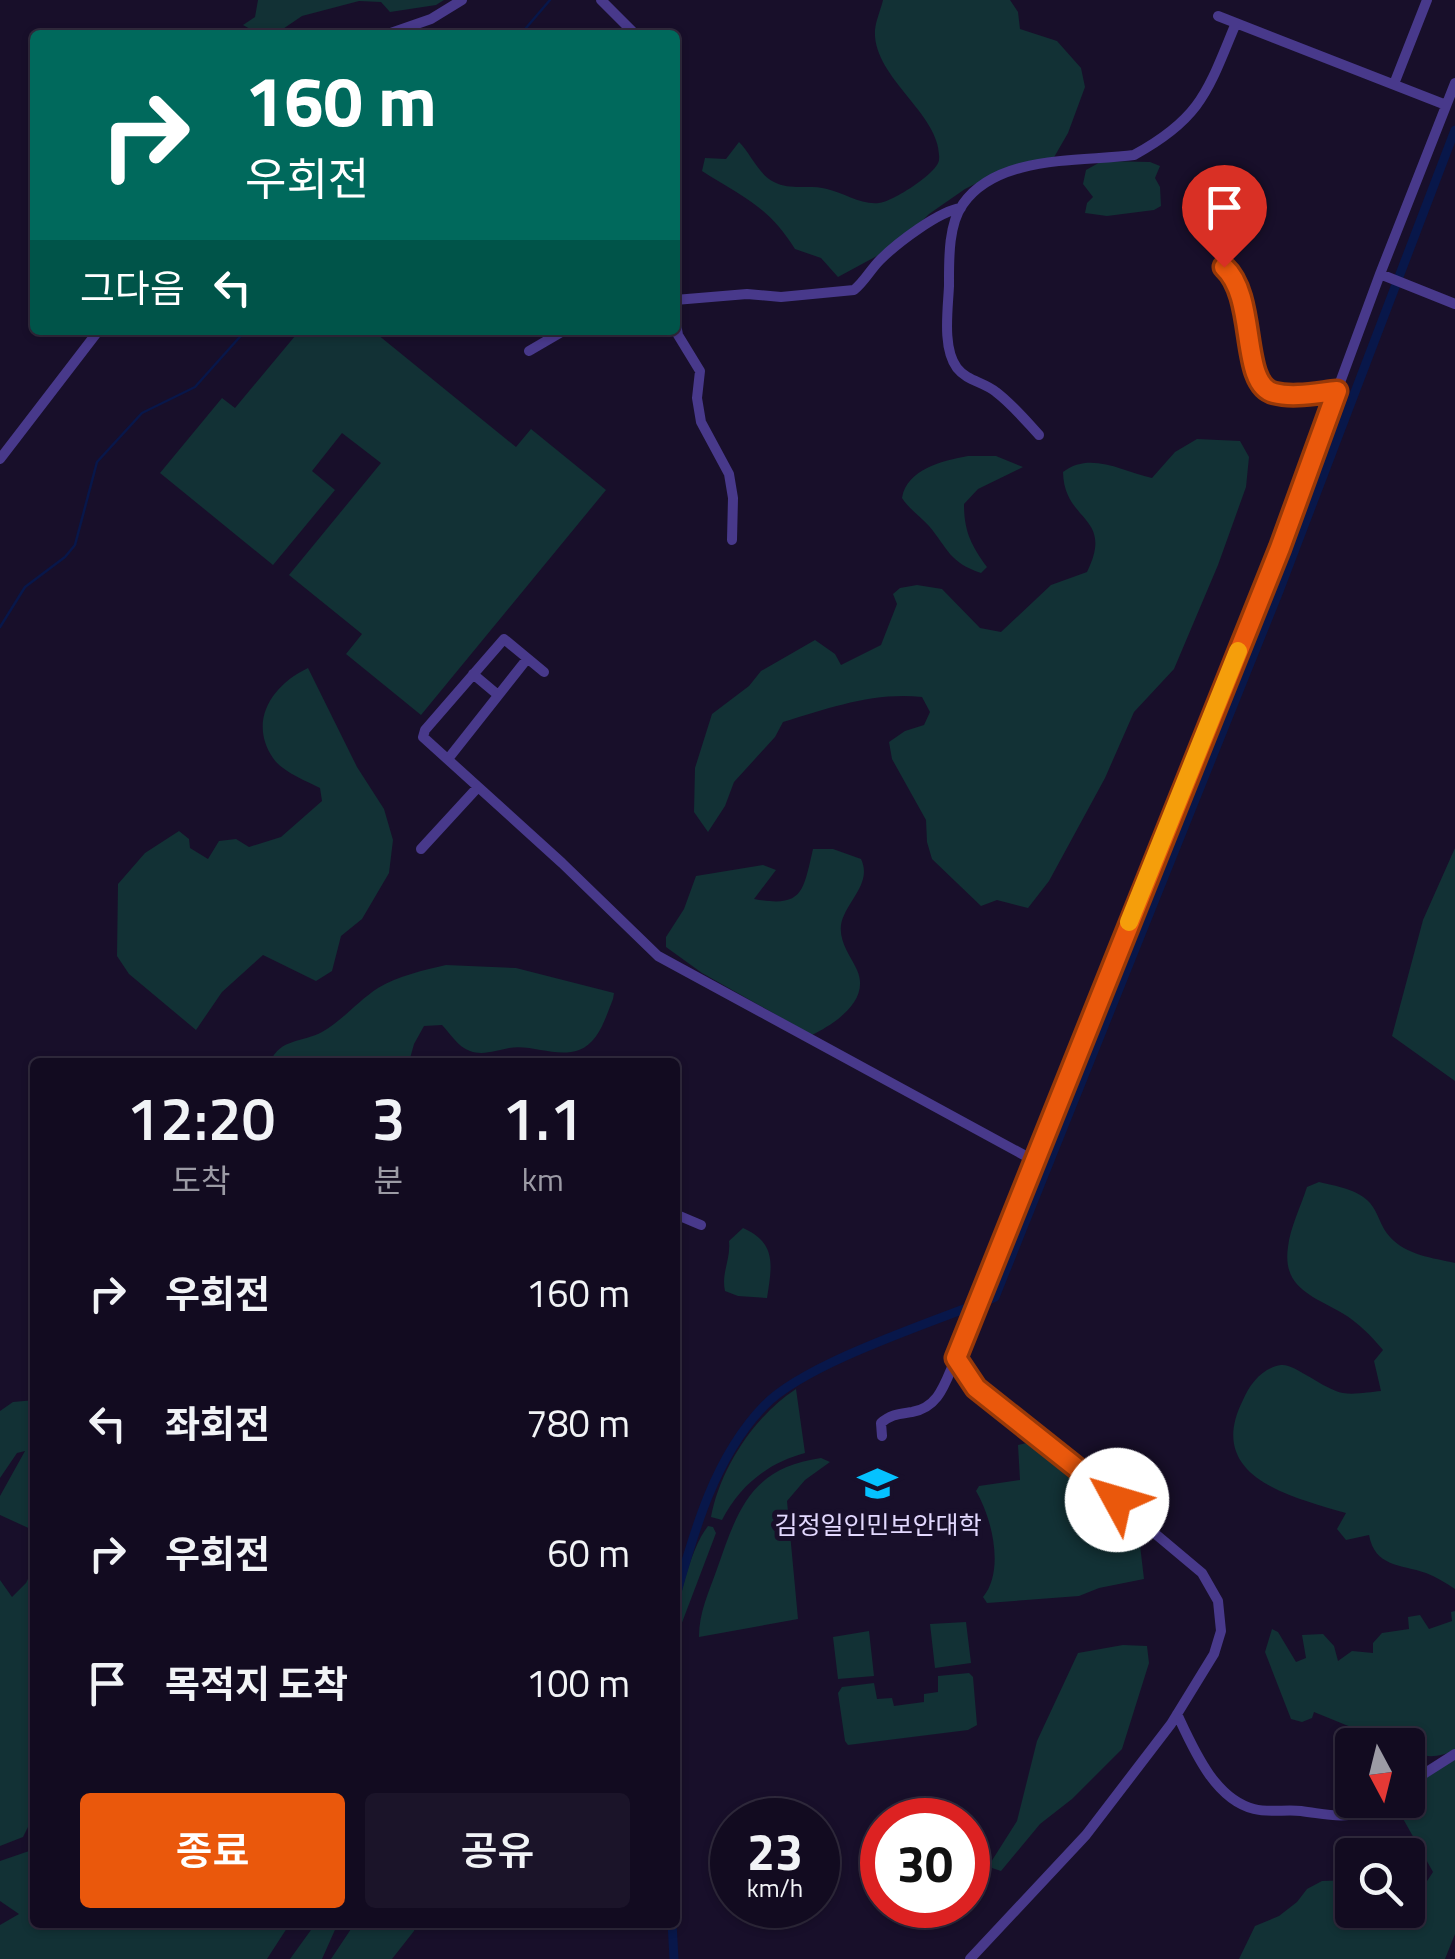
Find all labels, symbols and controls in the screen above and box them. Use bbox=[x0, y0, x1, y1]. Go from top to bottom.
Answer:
text: 160 m bbox=[245, 47, 437, 153]
icon: right bbox=[80, 70, 210, 200]
text: 우회전 bbox=[245, 144, 369, 212]
pin bbox=[1182, 165, 1267, 268]
icon: arrive bbox=[1197, 180, 1252, 235]
text: 그다음 bbox=[80, 259, 185, 317]
icon: left bbox=[205, 260, 260, 315]
text: 12:20 bbox=[127, 1072, 275, 1163]
text: 3 bbox=[372, 1072, 405, 1163]
text: 1.1 bbox=[502, 1072, 583, 1163]
text: km bbox=[522, 1155, 564, 1203]
text: 도착 bbox=[171, 1156, 230, 1204]
text: 분 bbox=[374, 1156, 403, 1204]
text: 160 m bbox=[526, 1264, 630, 1322]
text: 우회전 bbox=[165, 1265, 270, 1323]
icon: right bbox=[80, 1266, 135, 1321]
text: 780 m bbox=[526, 1394, 630, 1452]
text: 좌회전 bbox=[165, 1395, 270, 1453]
icon: left bbox=[80, 1396, 135, 1451]
position arrow bbox=[1065, 1448, 1169, 1552]
school or university icon: 김정일인민보안대학 bbox=[857, 1463, 899, 1505]
place label: 김정일인민보안대학 bbox=[774, 1506, 982, 1544]
text: 60 m bbox=[547, 1524, 630, 1582]
text: 우회전 bbox=[165, 1525, 270, 1583]
icon: right bbox=[80, 1526, 135, 1581]
text: 100 m bbox=[526, 1654, 630, 1712]
text: 목적지 도착 bbox=[165, 1655, 348, 1713]
icon: arrive bbox=[80, 1656, 135, 1711]
north arrow bbox=[1335, 1728, 1425, 1818]
map controls bbox=[1335, 1728, 1425, 1928]
button: 종료 bbox=[80, 1793, 345, 1908]
button: 공유 bbox=[365, 1793, 630, 1908]
speed limit sign: 30 bbox=[860, 1798, 990, 1928]
text: 23 bbox=[747, 1813, 803, 1889]
button: search bbox=[1335, 1838, 1425, 1928]
text: km/h bbox=[747, 1869, 803, 1907]

